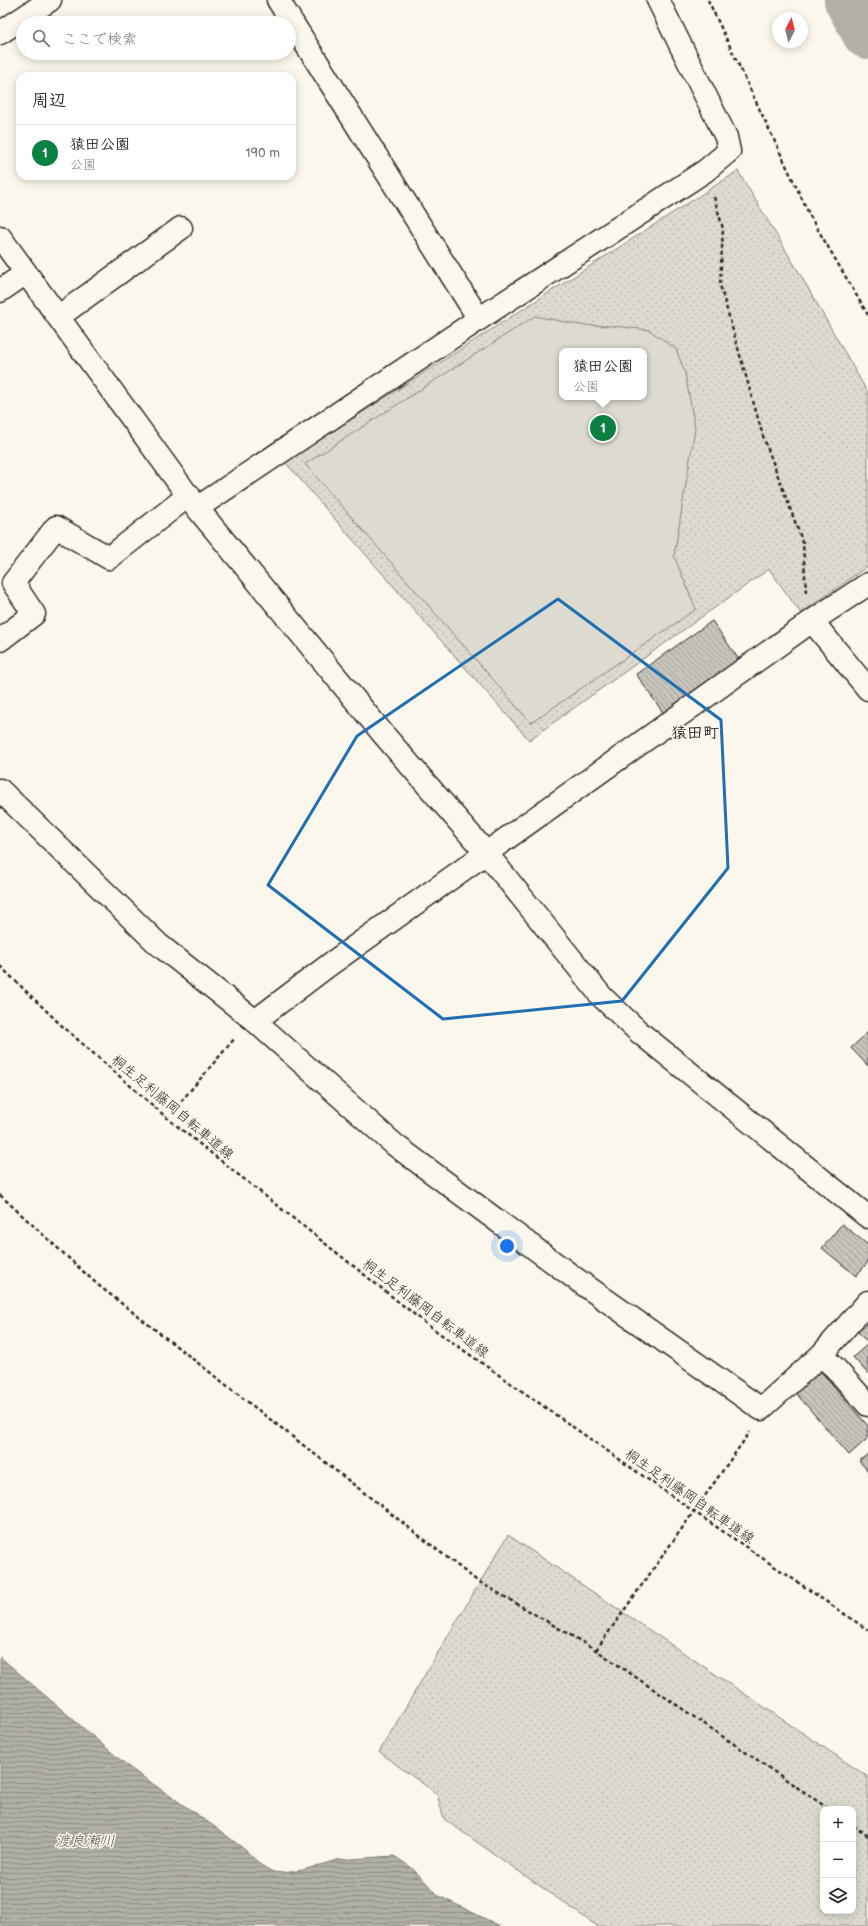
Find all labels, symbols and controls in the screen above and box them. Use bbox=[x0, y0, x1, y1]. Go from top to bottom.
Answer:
north arrow bbox=[772, 12, 808, 48]
search box bbox=[16, 16, 296, 60]
icon: search bbox=[30, 27, 52, 49]
text: ここで検索 bbox=[62, 30, 137, 49]
text: 周辺 bbox=[32, 91, 66, 111]
text: 猿田公園 bbox=[70, 135, 130, 154]
text: 1 bbox=[42, 145, 48, 161]
text: 190 m bbox=[246, 145, 280, 161]
text: 公園 bbox=[70, 157, 96, 173]
popup bbox=[559, 348, 647, 400]
text: 猿田公園 bbox=[573, 357, 633, 376]
text: 公園 bbox=[573, 379, 599, 395]
pin: 1 bbox=[590, 413, 616, 443]
district label: 猿田町 bbox=[671, 724, 719, 743]
street label: 桐生足利藤岡自転車道線 bbox=[108, 1051, 237, 1163]
your location bbox=[497, 1236, 517, 1256]
street label: 桐生足利藤岡自転車道線 bbox=[359, 1255, 492, 1362]
street label: 桐生足利藤岡自転車道線 bbox=[622, 1445, 758, 1548]
map controls bbox=[820, 1806, 856, 1914]
button: + bbox=[820, 1806, 856, 1842]
water label: 渡良瀬川 bbox=[55, 1832, 115, 1851]
button: − bbox=[820, 1842, 856, 1878]
button: layers bbox=[820, 1878, 856, 1914]

